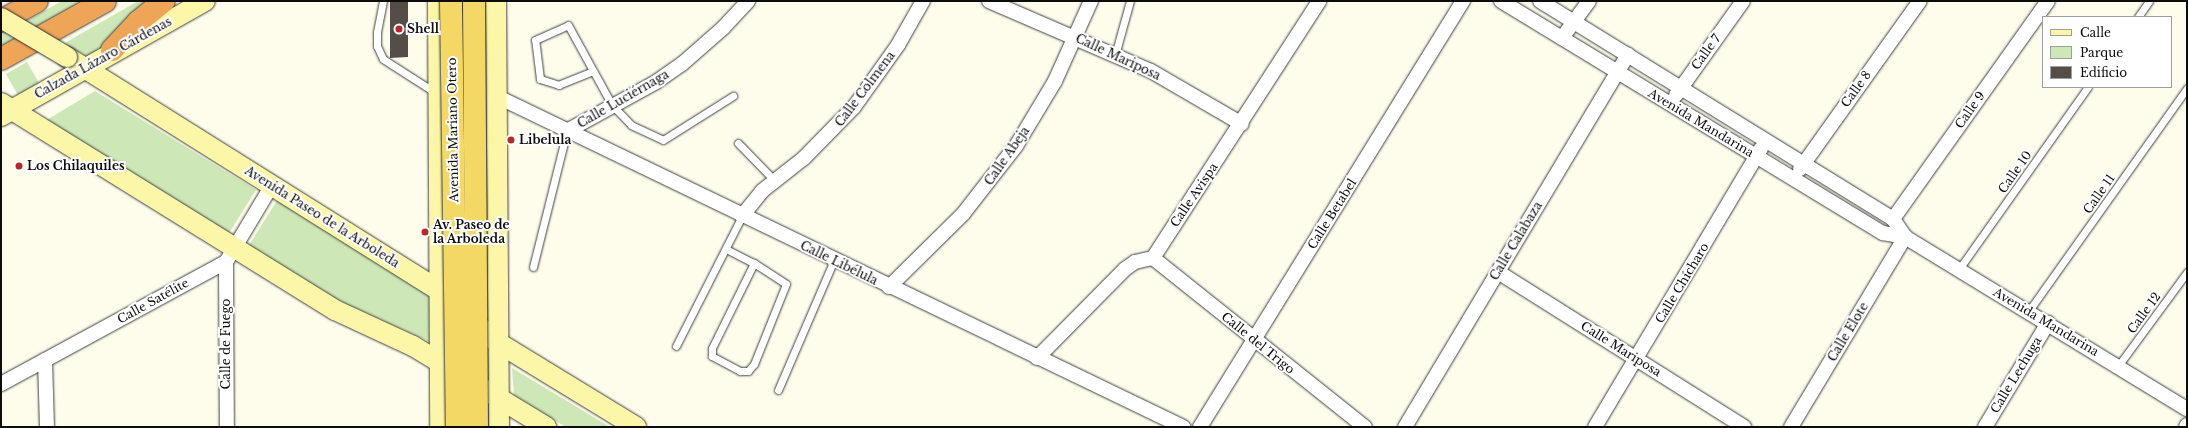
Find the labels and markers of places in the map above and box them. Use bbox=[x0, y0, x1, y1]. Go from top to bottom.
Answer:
place label: Shell bbox=[407, 22, 439, 36]
marker: Shell bbox=[394, 24, 404, 34]
place label: Libelula bbox=[519, 133, 571, 147]
marker: Libelula bbox=[506, 135, 516, 145]
place label: Los Chilaquiles bbox=[27, 159, 124, 173]
marker: Los Chilaquiles bbox=[14, 161, 24, 171]
place label: Av. Paseo de la Arboleda bbox=[433, 218, 510, 246]
marker: Av. Paseo de la Arboleda bbox=[420, 227, 430, 237]

